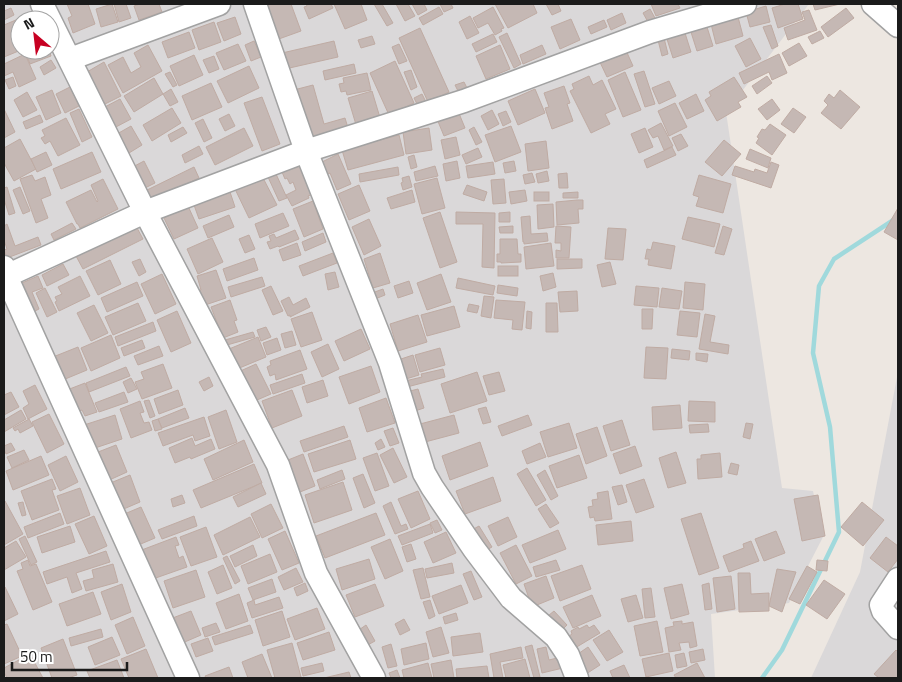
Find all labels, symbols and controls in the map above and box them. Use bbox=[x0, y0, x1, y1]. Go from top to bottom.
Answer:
north arrow bbox=[10, 10, 60, 60]
text: N bbox=[19, 12, 38, 35]
scale bar bbox=[12, 640, 128, 672]
text: 50 m bbox=[20, 645, 53, 668]

